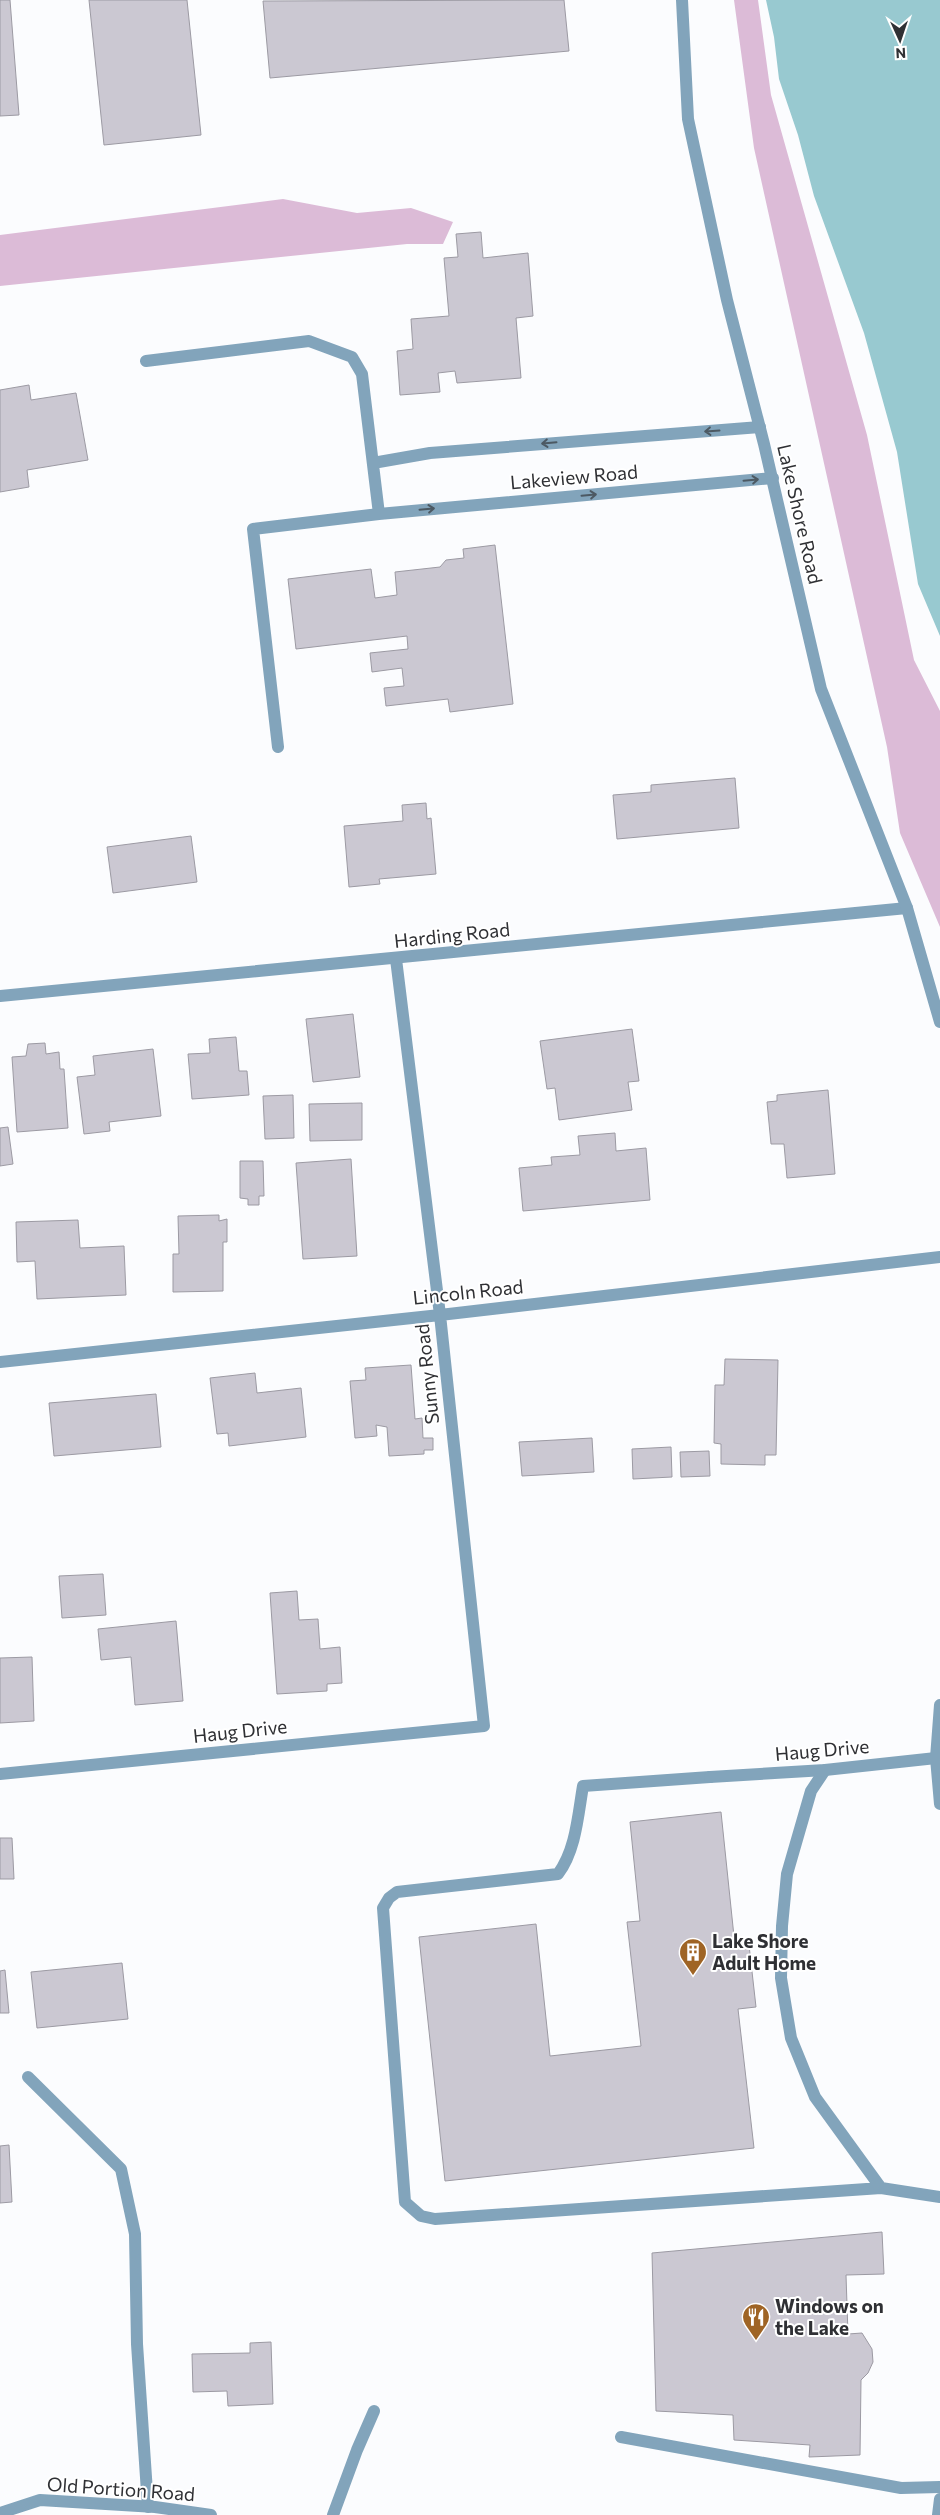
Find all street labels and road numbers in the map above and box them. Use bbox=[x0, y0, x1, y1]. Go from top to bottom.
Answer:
street label: Lake Shore Road bbox=[773, 442, 828, 586]
street label: Lakeview Road bbox=[509, 459, 639, 494]
street label: Harding Road bbox=[393, 917, 511, 952]
street label: Lincoln Road bbox=[411, 1274, 524, 1309]
street label: Sunny Road bbox=[410, 1323, 443, 1426]
street label: Haug Drive bbox=[192, 1714, 288, 1747]
street label: Haug Drive bbox=[774, 1734, 870, 1765]
street label: Old Portion Road bbox=[46, 2472, 196, 2505]

